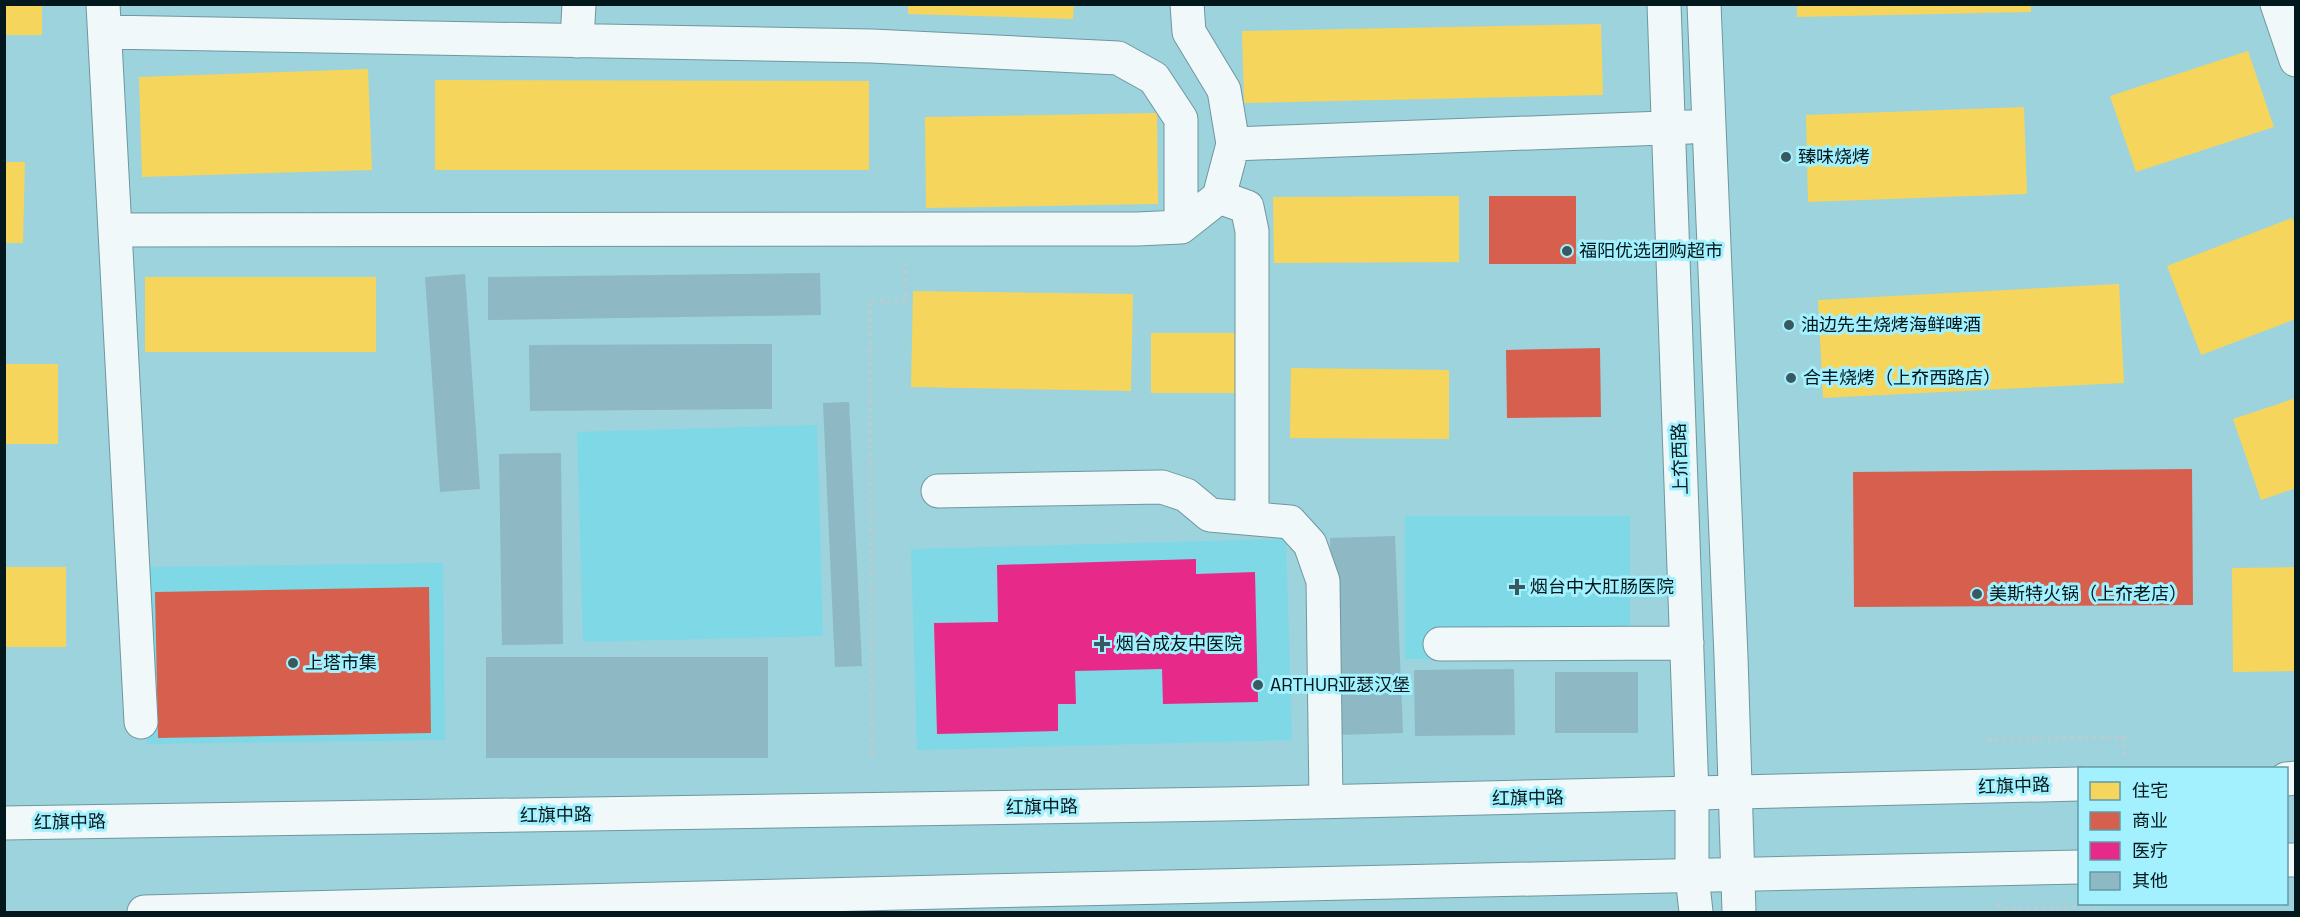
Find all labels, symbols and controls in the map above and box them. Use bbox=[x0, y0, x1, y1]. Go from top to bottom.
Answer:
place label: 臻味烧烤 bbox=[1798, 145, 1870, 168]
marker: 臻味烧烤 bbox=[1779, 150, 1793, 164]
place label: 福阳优选团购超市 bbox=[1579, 239, 1723, 262]
marker: 福阳优选团购超市 bbox=[1560, 244, 1574, 258]
place label: 油边先生烧烤海鲜啤酒 bbox=[1801, 313, 1981, 336]
marker: 油边先生烧烤海鲜啤酒 bbox=[1782, 318, 1796, 332]
place label: 合丰烧烤（上夼西路店） bbox=[1803, 366, 2001, 389]
marker: 合丰烧烤（上夼西路店） bbox=[1784, 371, 1798, 385]
street label: 上夼西路 bbox=[1667, 423, 1692, 495]
place label: 烟台中大肛肠医院 bbox=[1530, 575, 1674, 598]
marker: 烟台中大肛肠医院 bbox=[1508, 578, 1526, 596]
place label: 美斯特火锅（上夼老店） bbox=[1989, 582, 2187, 605]
marker: 美斯特火锅（上夼老店） bbox=[1970, 587, 1984, 601]
place label: 烟台成友中医院 bbox=[1116, 632, 1242, 655]
marker: 烟台成友中医院 bbox=[1093, 635, 1111, 653]
place label: 上塔市集 bbox=[305, 651, 377, 674]
marker: 上塔市集 bbox=[286, 656, 300, 670]
place label: ARTHUR亚瑟汉堡 bbox=[1270, 673, 1410, 696]
marker: ARTHUR亚瑟汉堡 bbox=[1251, 678, 1265, 692]
legend bbox=[2078, 767, 2288, 905]
street label: 红旗中路 bbox=[1978, 773, 2050, 798]
text: 住宅 bbox=[2132, 779, 2168, 802]
street label: 红旗中路 bbox=[1492, 785, 1564, 810]
street label: 红旗中路 bbox=[1006, 794, 1078, 819]
street label: 红旗中路 bbox=[520, 802, 592, 827]
street label: 红旗中路 bbox=[34, 809, 106, 834]
text: 商业 bbox=[2132, 809, 2168, 832]
text: 医疗 bbox=[2132, 839, 2168, 862]
text: 其他 bbox=[2132, 869, 2168, 892]

